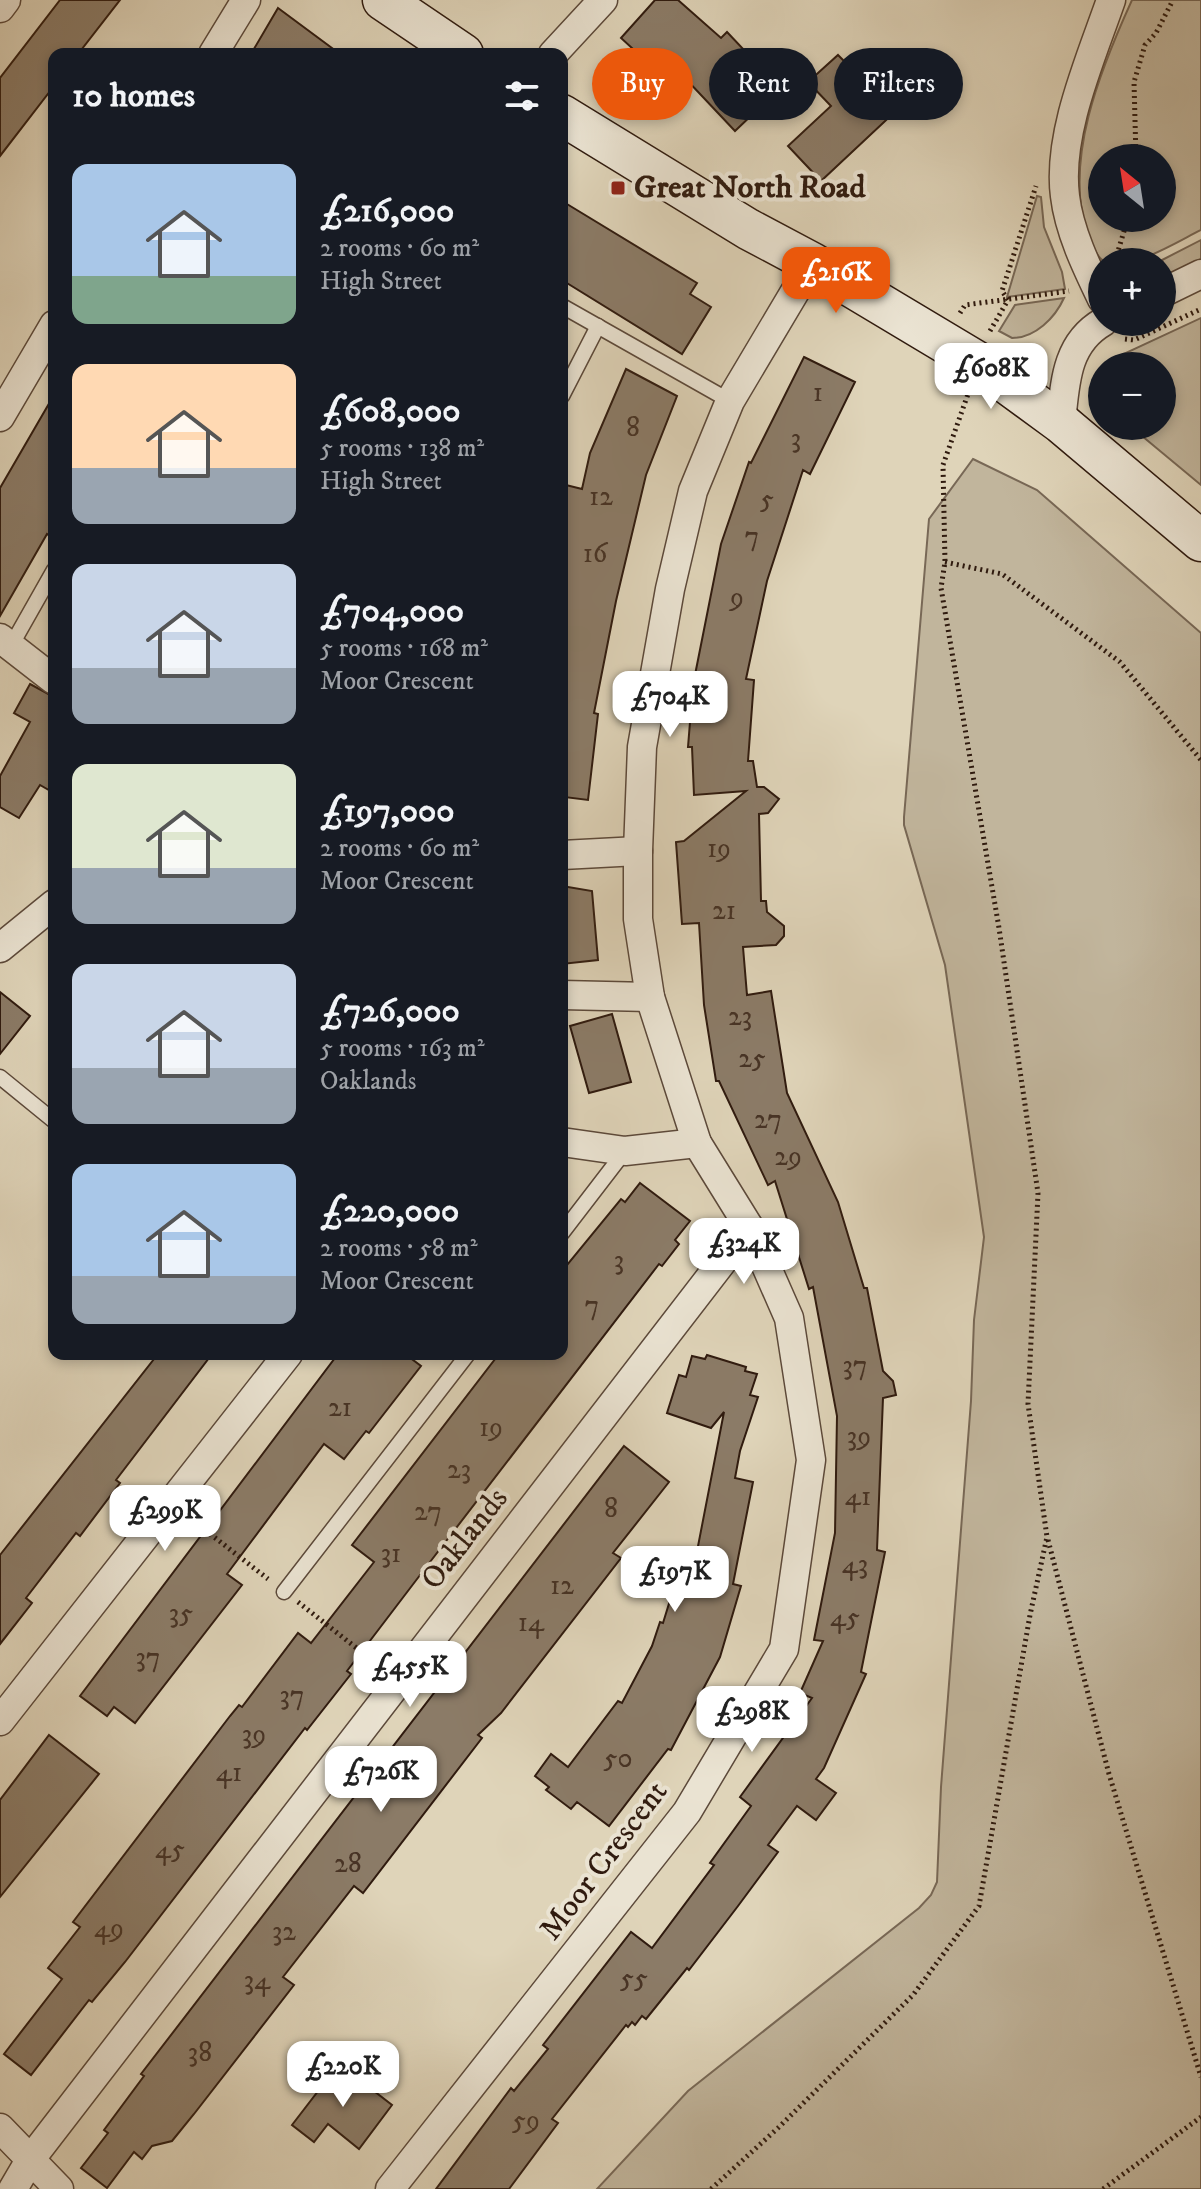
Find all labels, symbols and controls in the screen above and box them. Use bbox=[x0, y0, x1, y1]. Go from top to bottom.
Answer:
chip: Buy bbox=[592, 48, 693, 120]
chip: Rent bbox=[709, 48, 818, 120]
chip: Filters bbox=[834, 48, 963, 120]
icon: filters bbox=[500, 74, 544, 118]
text: 10 homes bbox=[72, 75, 195, 117]
north arrow bbox=[1088, 144, 1176, 232]
map controls bbox=[1088, 144, 1176, 440]
place label: Great North Road bbox=[634, 168, 866, 208]
marker: Great North Road bbox=[609, 179, 627, 197]
text: £216,000 bbox=[320, 190, 454, 232]
icon: home bbox=[136, 196, 232, 292]
text: 2 rooms · 60 m² bbox=[320, 232, 479, 265]
pin: £216K bbox=[780, 247, 892, 315]
button: + bbox=[1088, 248, 1176, 336]
text: £216K bbox=[800, 256, 872, 289]
text: High Street bbox=[320, 265, 442, 298]
pin: £608K bbox=[935, 343, 1047, 411]
text: £608K bbox=[953, 352, 1029, 385]
button: − bbox=[1088, 352, 1176, 440]
house number: 1 bbox=[813, 375, 823, 410]
text: £608,000 bbox=[320, 390, 461, 432]
icon: home bbox=[136, 396, 232, 492]
house number: 8 bbox=[626, 410, 640, 445]
house number: 3 bbox=[791, 421, 801, 456]
text: 5 rooms · 138 m² bbox=[320, 432, 484, 465]
text: High Street bbox=[320, 465, 442, 498]
house number: 12 bbox=[589, 479, 613, 514]
house number: 5 bbox=[760, 482, 774, 517]
house number: 7 bbox=[745, 519, 759, 554]
house number: 16 bbox=[583, 536, 609, 571]
house number: 9 bbox=[728, 580, 744, 615]
text: £704,000 bbox=[320, 590, 464, 632]
icon: home bbox=[136, 596, 232, 692]
text: 5 rooms · 168 m² bbox=[320, 632, 488, 665]
text: Moor Crescent bbox=[320, 665, 474, 698]
pin: £704K bbox=[614, 671, 726, 739]
text: £704K bbox=[631, 680, 709, 713]
text: £197,000 bbox=[320, 790, 455, 832]
icon: home bbox=[136, 796, 232, 892]
house number: 19 bbox=[707, 831, 731, 866]
text: 2 rooms · 60 m² bbox=[320, 832, 479, 865]
text: Moor Crescent bbox=[320, 865, 474, 898]
house number: 21 bbox=[712, 893, 736, 928]
text: £726,000 bbox=[320, 990, 460, 1032]
icon: home bbox=[136, 996, 232, 1092]
house number: 23 bbox=[728, 999, 752, 1034]
text: 5 rooms · 163 m² bbox=[320, 1032, 485, 1065]
house number: 25 bbox=[738, 1041, 766, 1076]
text: Oaklands bbox=[320, 1065, 416, 1098]
house number: 27 bbox=[754, 1102, 782, 1137]
house number: 29 bbox=[774, 1139, 802, 1174]
text: £220,000 bbox=[320, 1190, 459, 1232]
icon: home bbox=[136, 1196, 232, 1292]
pin: £324K bbox=[688, 1218, 800, 1286]
text: £324K bbox=[707, 1227, 781, 1260]
text: 2 rooms · 58 m² bbox=[320, 1232, 478, 1265]
house number: 3 bbox=[614, 1243, 624, 1278]
text: Moor Crescent bbox=[320, 1265, 474, 1298]
house number: 7 bbox=[585, 1288, 599, 1323]
house number: 37 bbox=[842, 1348, 868, 1383]
house number: 21 bbox=[328, 1390, 352, 1425]
house number: 19 bbox=[479, 1410, 503, 1445]
house number: 39 bbox=[847, 1419, 871, 1454]
house number: 23 bbox=[447, 1452, 471, 1487]
house number: 41 bbox=[845, 1479, 871, 1514]
street label: Oaklands bbox=[413, 1480, 517, 1598]
pin: £299K bbox=[109, 1485, 221, 1553]
house number: 8 bbox=[604, 1491, 618, 1526]
text: £299K bbox=[128, 1494, 203, 1527]
house number: 27 bbox=[414, 1494, 442, 1529]
house number: 31 bbox=[381, 1536, 401, 1571]
pin: £197K bbox=[619, 1546, 731, 1614]
house number: 43 bbox=[842, 1547, 868, 1582]
text: £197K bbox=[639, 1555, 711, 1588]
house number: 12 bbox=[550, 1568, 574, 1603]
house number: 35 bbox=[169, 1596, 193, 1631]
house number: 45 bbox=[830, 1600, 860, 1635]
house number: 14 bbox=[518, 1605, 545, 1640]
house number: 37 bbox=[135, 1640, 161, 1675]
pin: £455K bbox=[354, 1641, 466, 1709]
text: £455K bbox=[372, 1650, 448, 1683]
house number: 37 bbox=[279, 1678, 305, 1713]
pin: £298K bbox=[696, 1686, 808, 1754]
text: £298K bbox=[714, 1695, 790, 1728]
house number: 39 bbox=[242, 1717, 266, 1752]
house number: 50 bbox=[604, 1741, 632, 1776]
pin: £726K bbox=[325, 1746, 437, 1814]
house number: 41 bbox=[216, 1755, 242, 1790]
text: £726K bbox=[343, 1755, 419, 1788]
street label: Moor Crescent bbox=[531, 1773, 677, 1949]
house number: 45 bbox=[155, 1832, 185, 1867]
house number: 28 bbox=[334, 1846, 362, 1881]
house number: 49 bbox=[94, 1911, 124, 1946]
house number: 32 bbox=[272, 1914, 296, 1949]
house number: 55 bbox=[620, 1961, 648, 1996]
house number: 34 bbox=[244, 1963, 271, 1998]
house number: 38 bbox=[188, 2035, 212, 2070]
pin: £220K bbox=[287, 2041, 399, 2109]
text: £220K bbox=[305, 2050, 381, 2083]
house number: 59 bbox=[512, 2103, 540, 2138]

